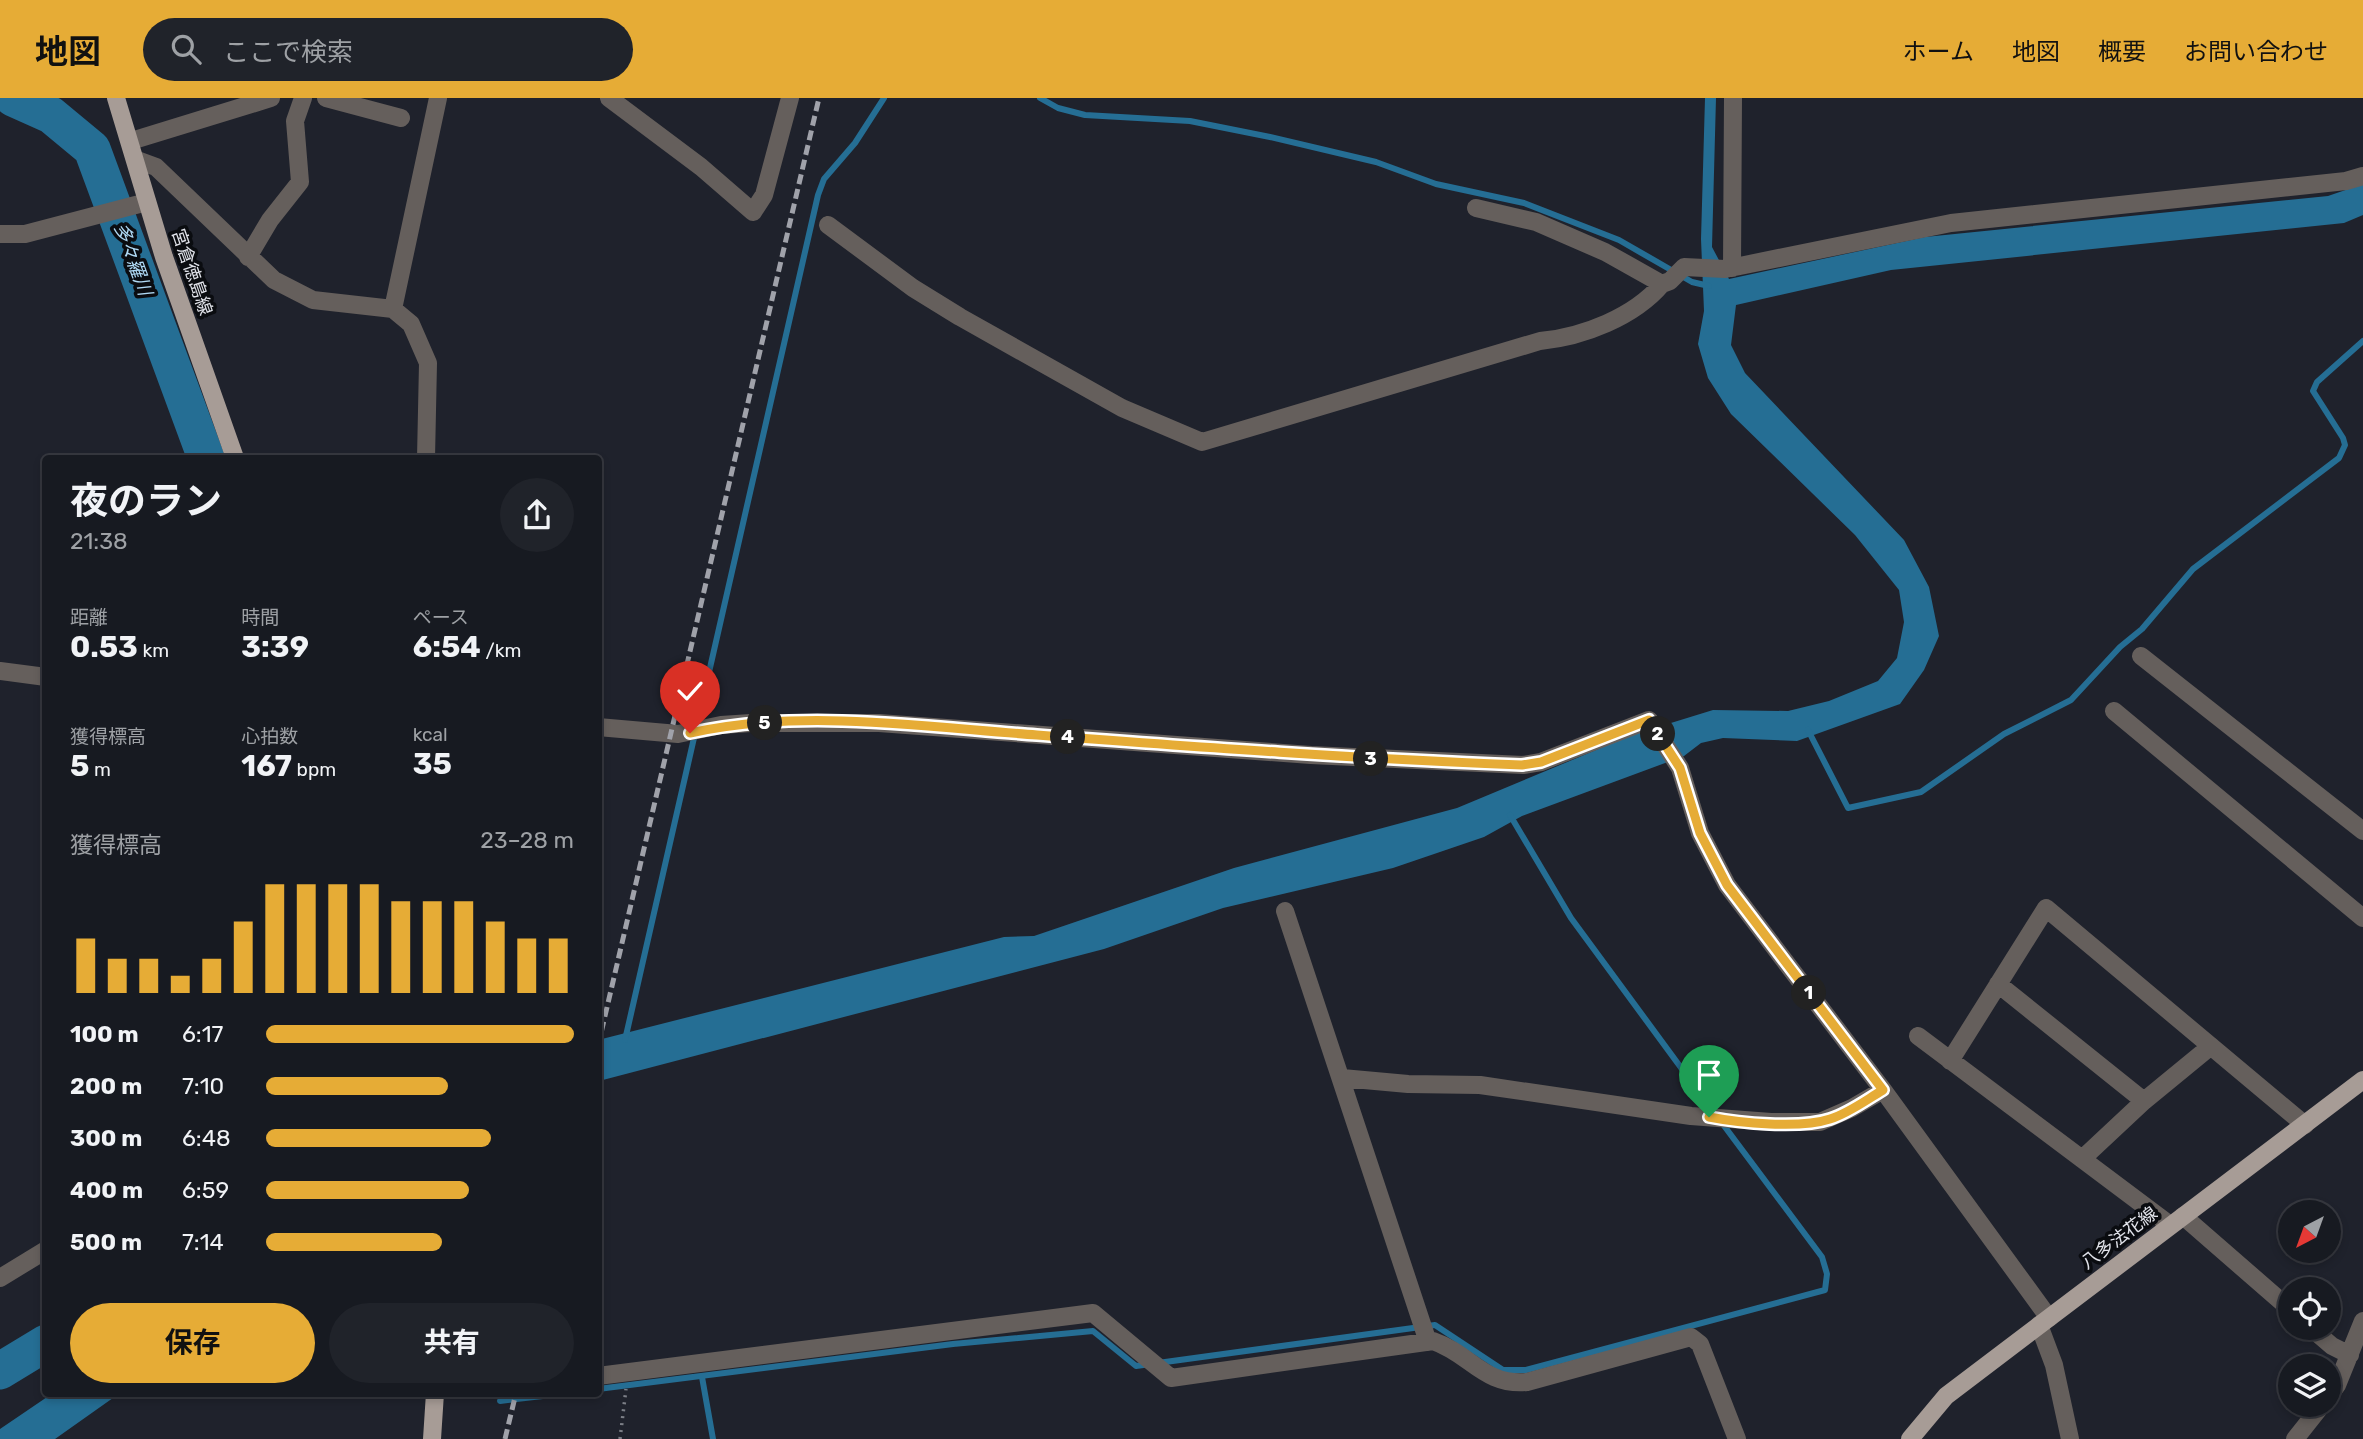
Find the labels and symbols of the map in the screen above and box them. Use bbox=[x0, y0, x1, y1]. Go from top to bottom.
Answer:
water label: 多々羅川 bbox=[109, 219, 157, 301]
street label: 宮倉徳島線 bbox=[167, 226, 217, 318]
pin bbox=[660, 661, 720, 733]
pin: 5 bbox=[748, 706, 782, 740]
pin: 2 bbox=[1640, 716, 1676, 752]
pin: 4 bbox=[1050, 720, 1086, 754]
pin: 3 bbox=[1354, 742, 1388, 776]
pin: 1 bbox=[1792, 976, 1826, 1010]
pin bbox=[1679, 1045, 1739, 1117]
north arrow bbox=[2278, 1200, 2342, 1264]
street label: 八多法花線 bbox=[2076, 1202, 2162, 1274]

